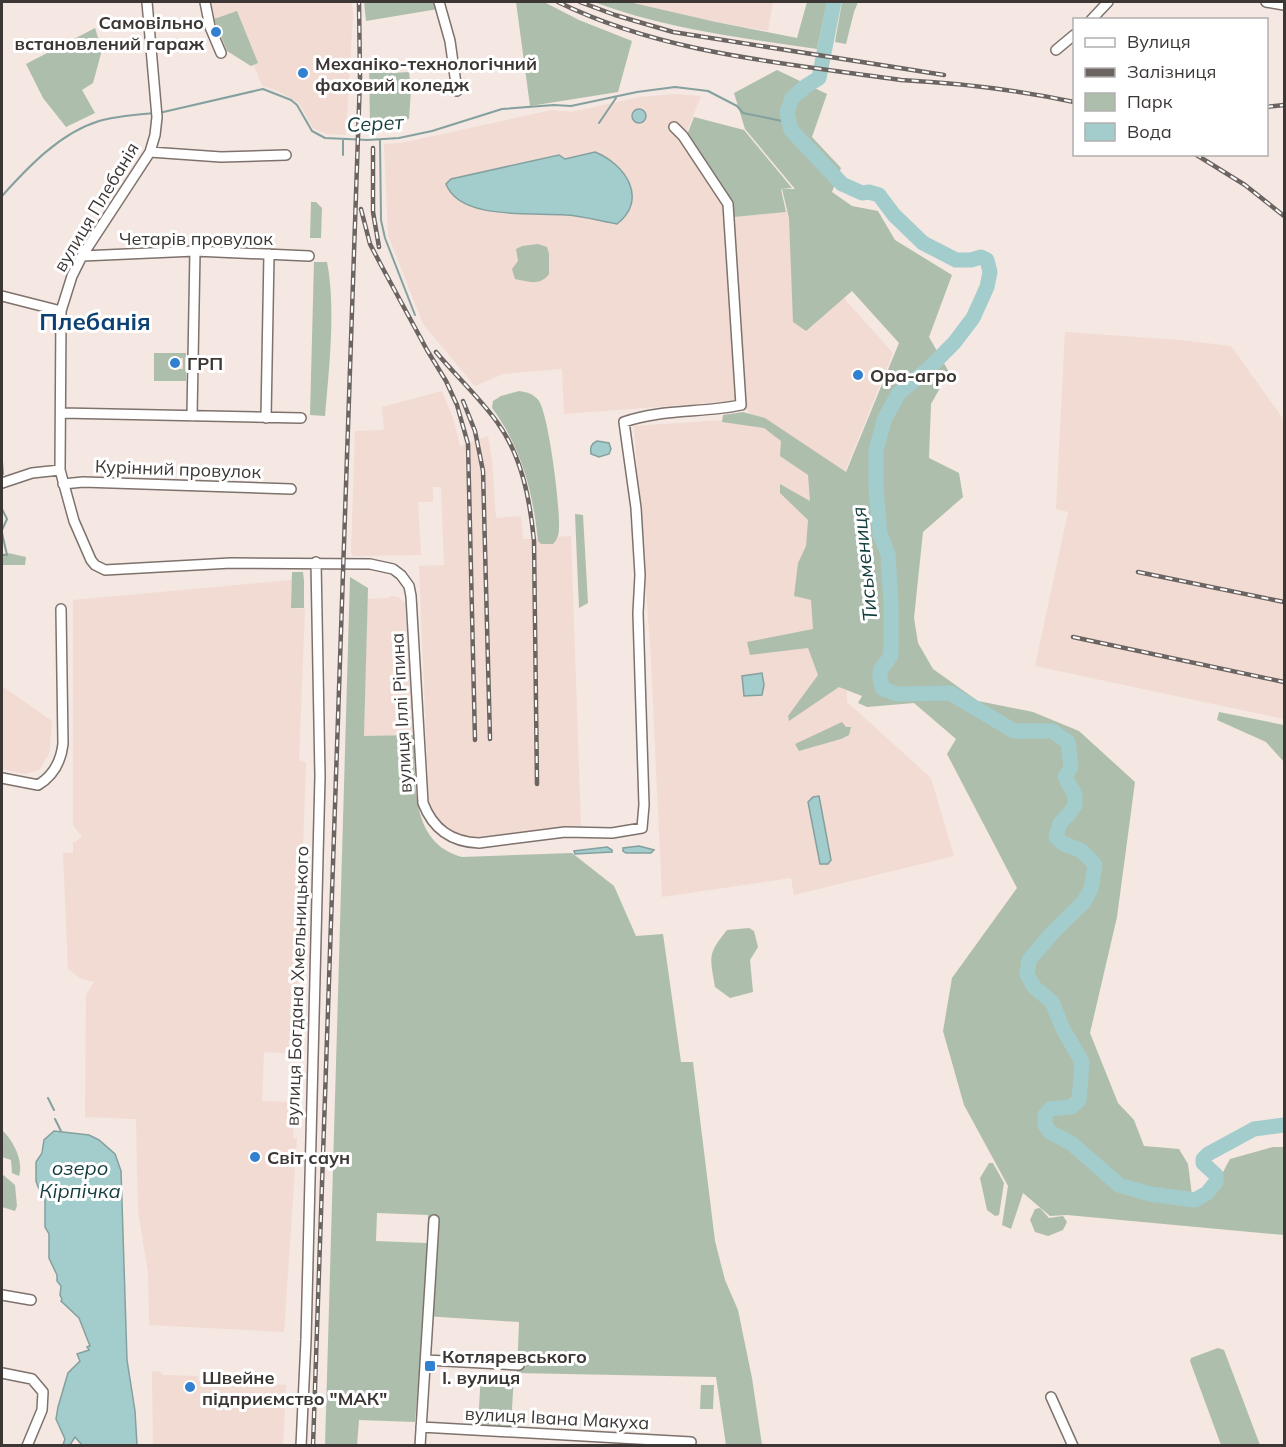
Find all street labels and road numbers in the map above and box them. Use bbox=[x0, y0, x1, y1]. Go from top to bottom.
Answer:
street label: вулиця Плебанія bbox=[48, 138, 144, 276]
street label: Четарів провулок bbox=[119, 227, 273, 250]
street label: Курінний провулок bbox=[94, 455, 262, 483]
street label: вулиця Іллі Ріпина bbox=[385, 632, 417, 794]
street label: вулиця Богдана Хмельницького bbox=[281, 846, 313, 1126]
street label: вулиця Івана Макуха bbox=[464, 1402, 650, 1434]

